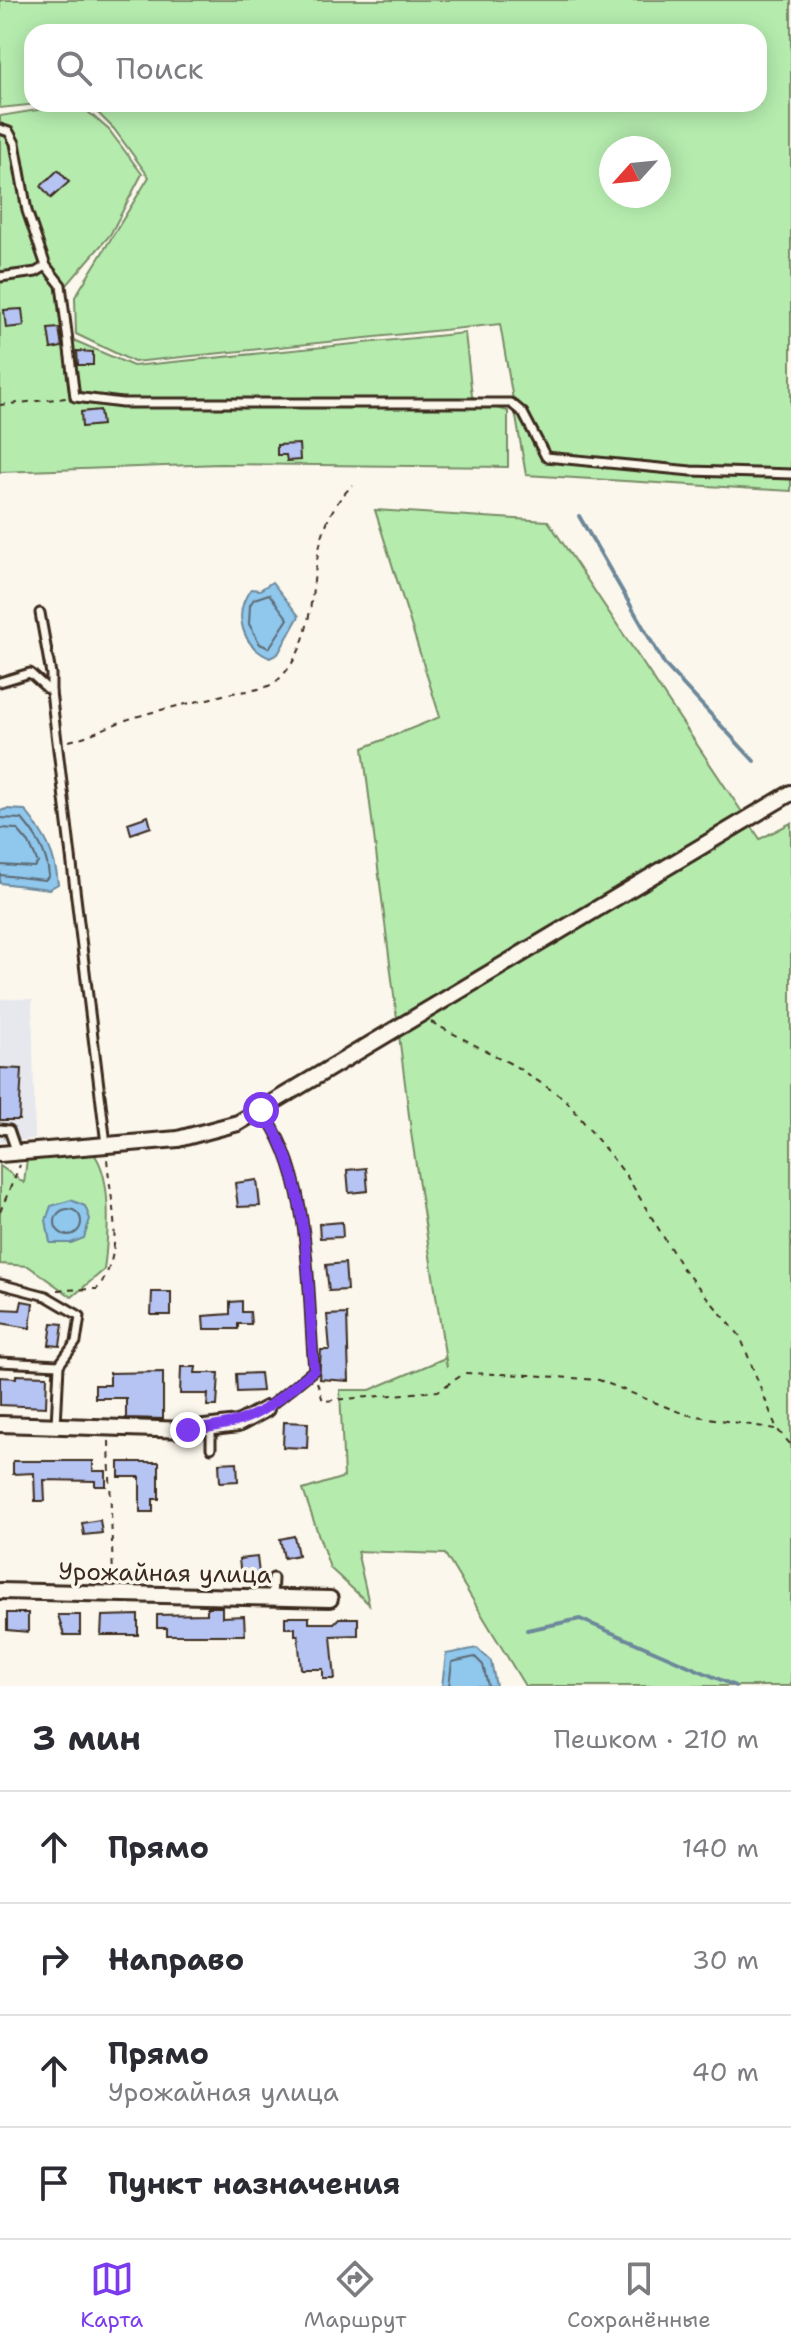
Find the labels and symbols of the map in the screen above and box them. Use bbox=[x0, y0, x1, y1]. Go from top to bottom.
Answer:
north arrow bbox=[599, 136, 671, 208]
route start bbox=[243, 1092, 279, 1128]
route end bbox=[170, 1412, 206, 1448]
street label: Урожайная улица bbox=[58, 1555, 272, 1591]

